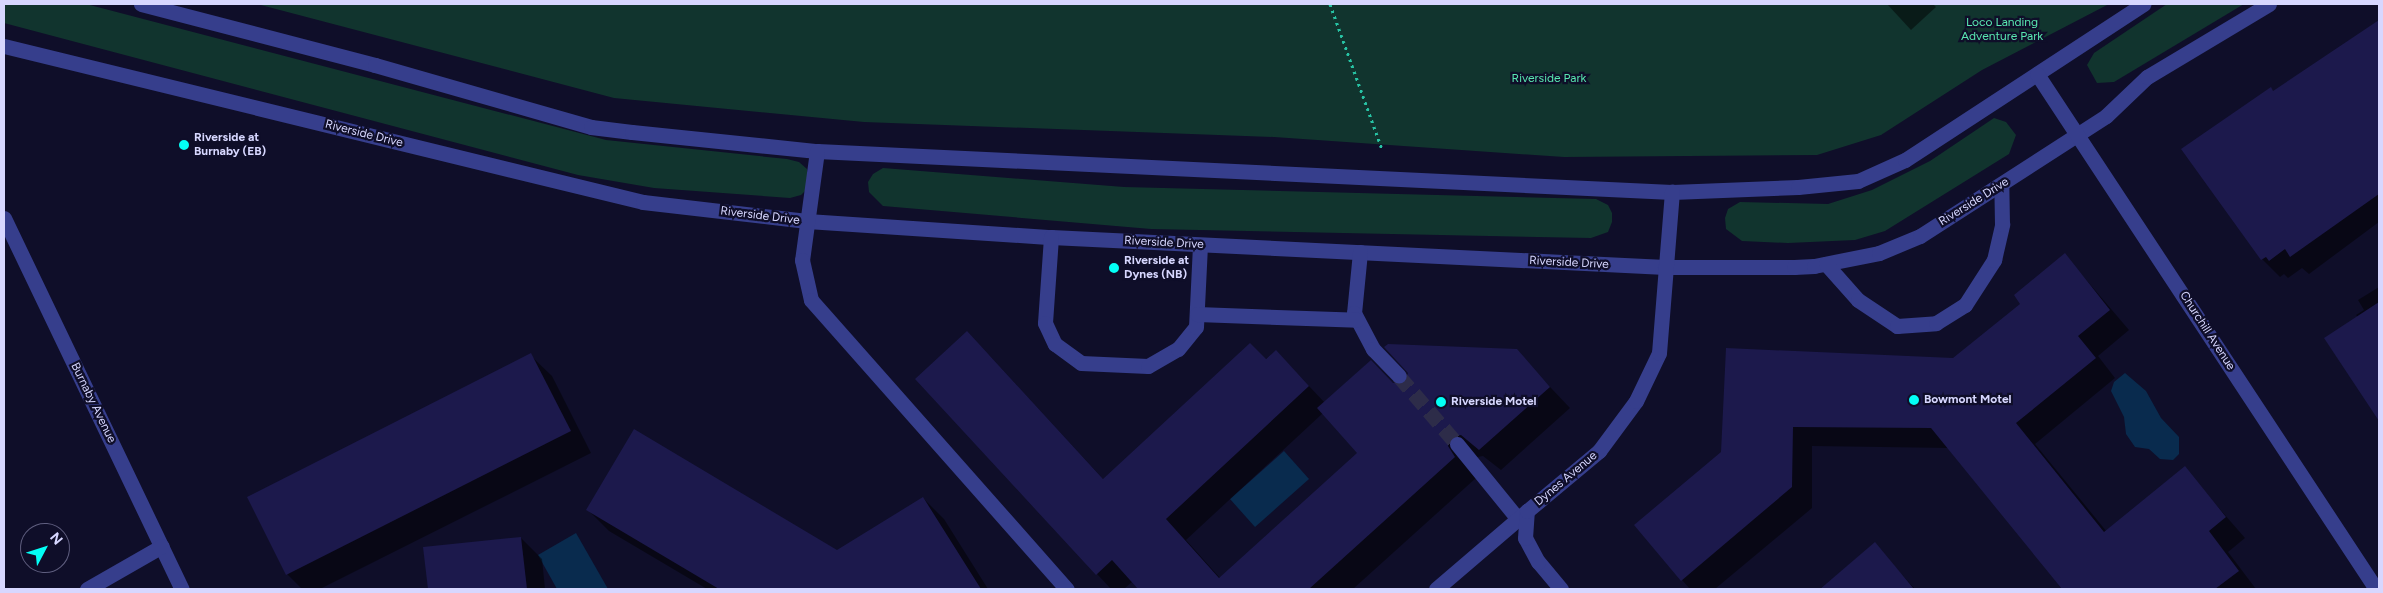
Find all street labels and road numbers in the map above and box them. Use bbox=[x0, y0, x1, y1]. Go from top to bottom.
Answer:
street label: Riverside Drive bbox=[324, 117, 404, 151]
street label: Riverside Drive bbox=[1936, 175, 2012, 229]
street label: Riverside Drive bbox=[720, 204, 800, 228]
street label: Riverside Drive bbox=[1124, 234, 1204, 252]
street label: Riverside Drive bbox=[1529, 254, 1609, 272]
street label: Churchill Avenue bbox=[2176, 289, 2238, 373]
street label: Burnaby Avenue bbox=[67, 360, 119, 446]
street label: Dynes Avenue bbox=[1532, 449, 1600, 509]

